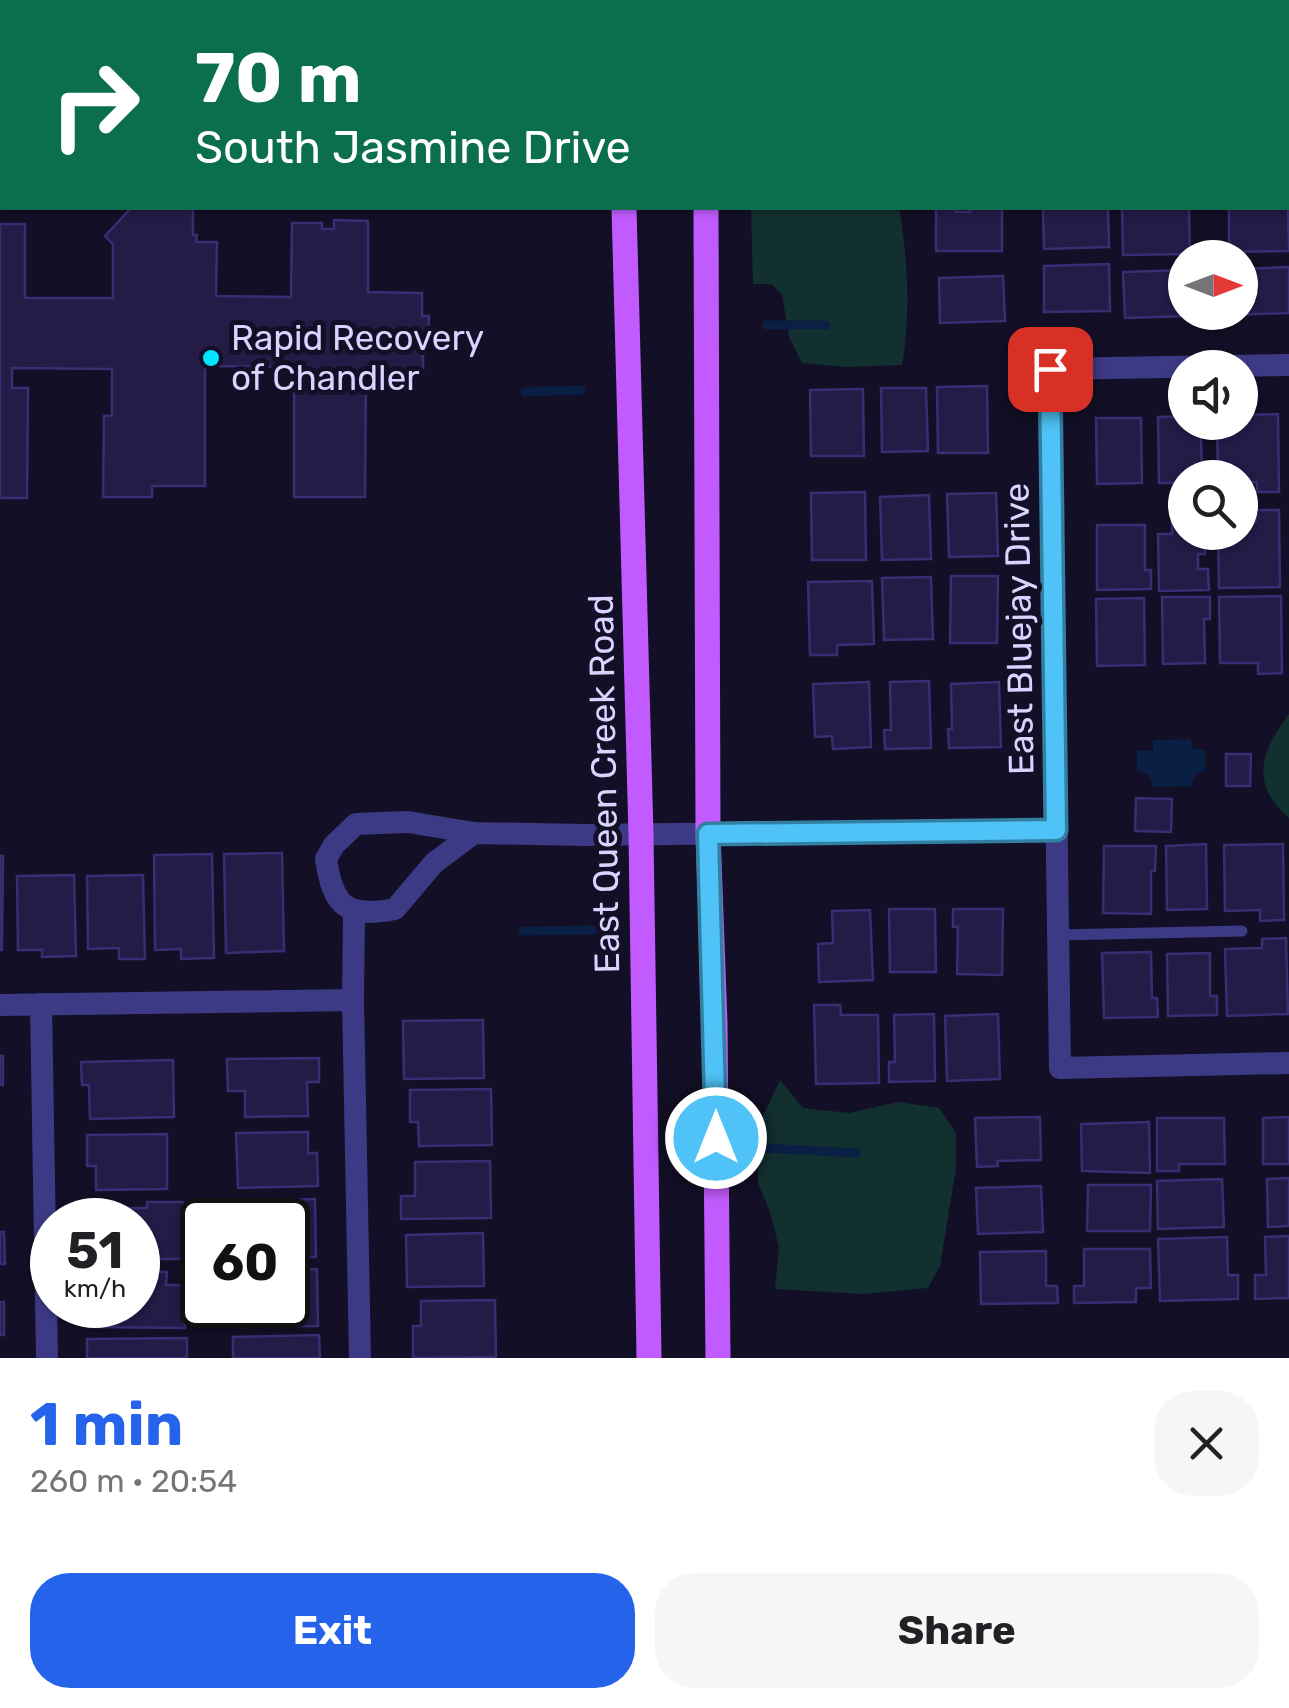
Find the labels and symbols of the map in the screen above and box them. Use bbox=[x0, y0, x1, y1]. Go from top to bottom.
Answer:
north arrow bbox=[1168, 240, 1258, 330]
place label: Rapid Recovery of Chandler bbox=[231, 317, 484, 399]
pin bbox=[1008, 327, 1093, 412]
marker: Rapid Recovery of Chandler bbox=[200, 347, 222, 369]
street label: East Bluejay Drive bbox=[995, 483, 1043, 775]
street label: East Queen Creek Road bbox=[580, 594, 628, 974]
position arrow bbox=[664, 1086, 768, 1190]
speed limit sign: 60 bbox=[180, 1198, 310, 1328]

